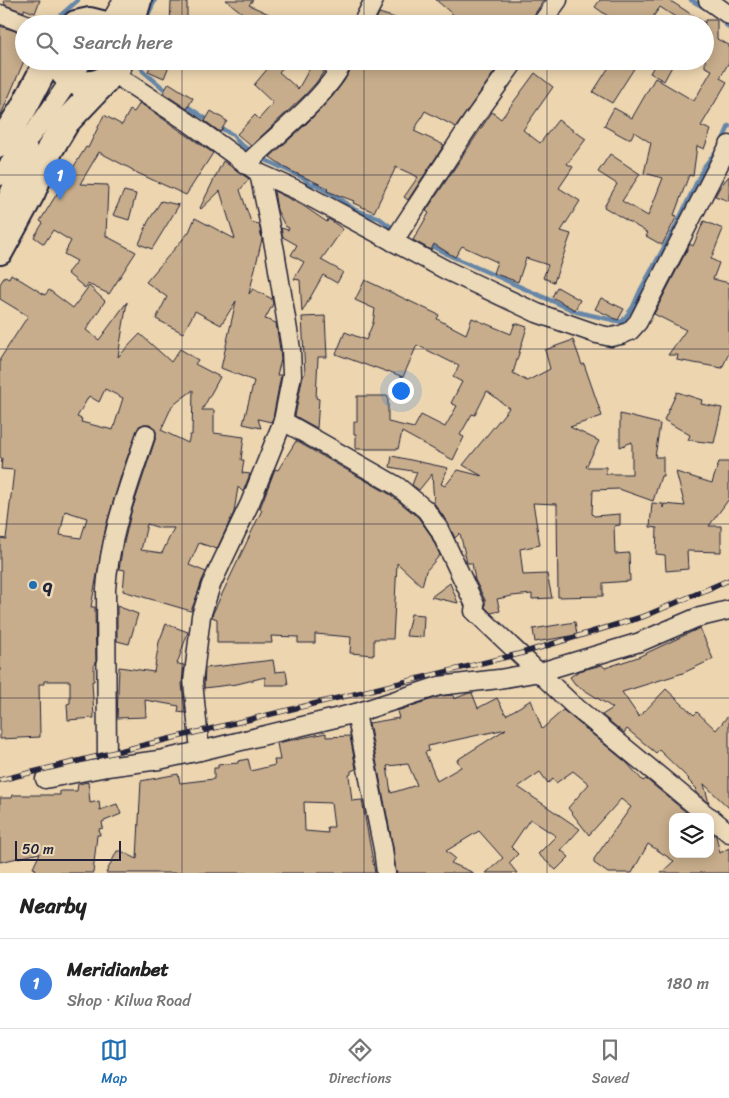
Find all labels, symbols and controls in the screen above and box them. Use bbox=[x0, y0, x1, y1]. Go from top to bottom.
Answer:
search box bbox=[15, 15, 714, 70]
text: Search here bbox=[73, 26, 173, 59]
icon: search bbox=[33, 29, 61, 57]
pin: 1 bbox=[44, 159, 76, 200]
your location bbox=[388, 378, 414, 404]
place label: q bbox=[42, 569, 53, 602]
marker: q bbox=[27, 579, 39, 591]
map controls bbox=[669, 813, 714, 858]
button: layers bbox=[669, 813, 714, 858]
text: 50 m bbox=[22, 837, 54, 862]
scale bar bbox=[15, 838, 121, 861]
text: Nearby bbox=[20, 887, 86, 925]
text: Meridianbet bbox=[67, 953, 169, 986]
text: 1 bbox=[33, 969, 39, 998]
text: 180 m bbox=[666, 969, 709, 998]
text: Shop · Kilwa Road bbox=[67, 986, 191, 1015]
tab: Map bbox=[100, 1036, 128, 1091]
tab: Directions bbox=[329, 1036, 391, 1091]
tab: Saved bbox=[592, 1036, 629, 1091]

